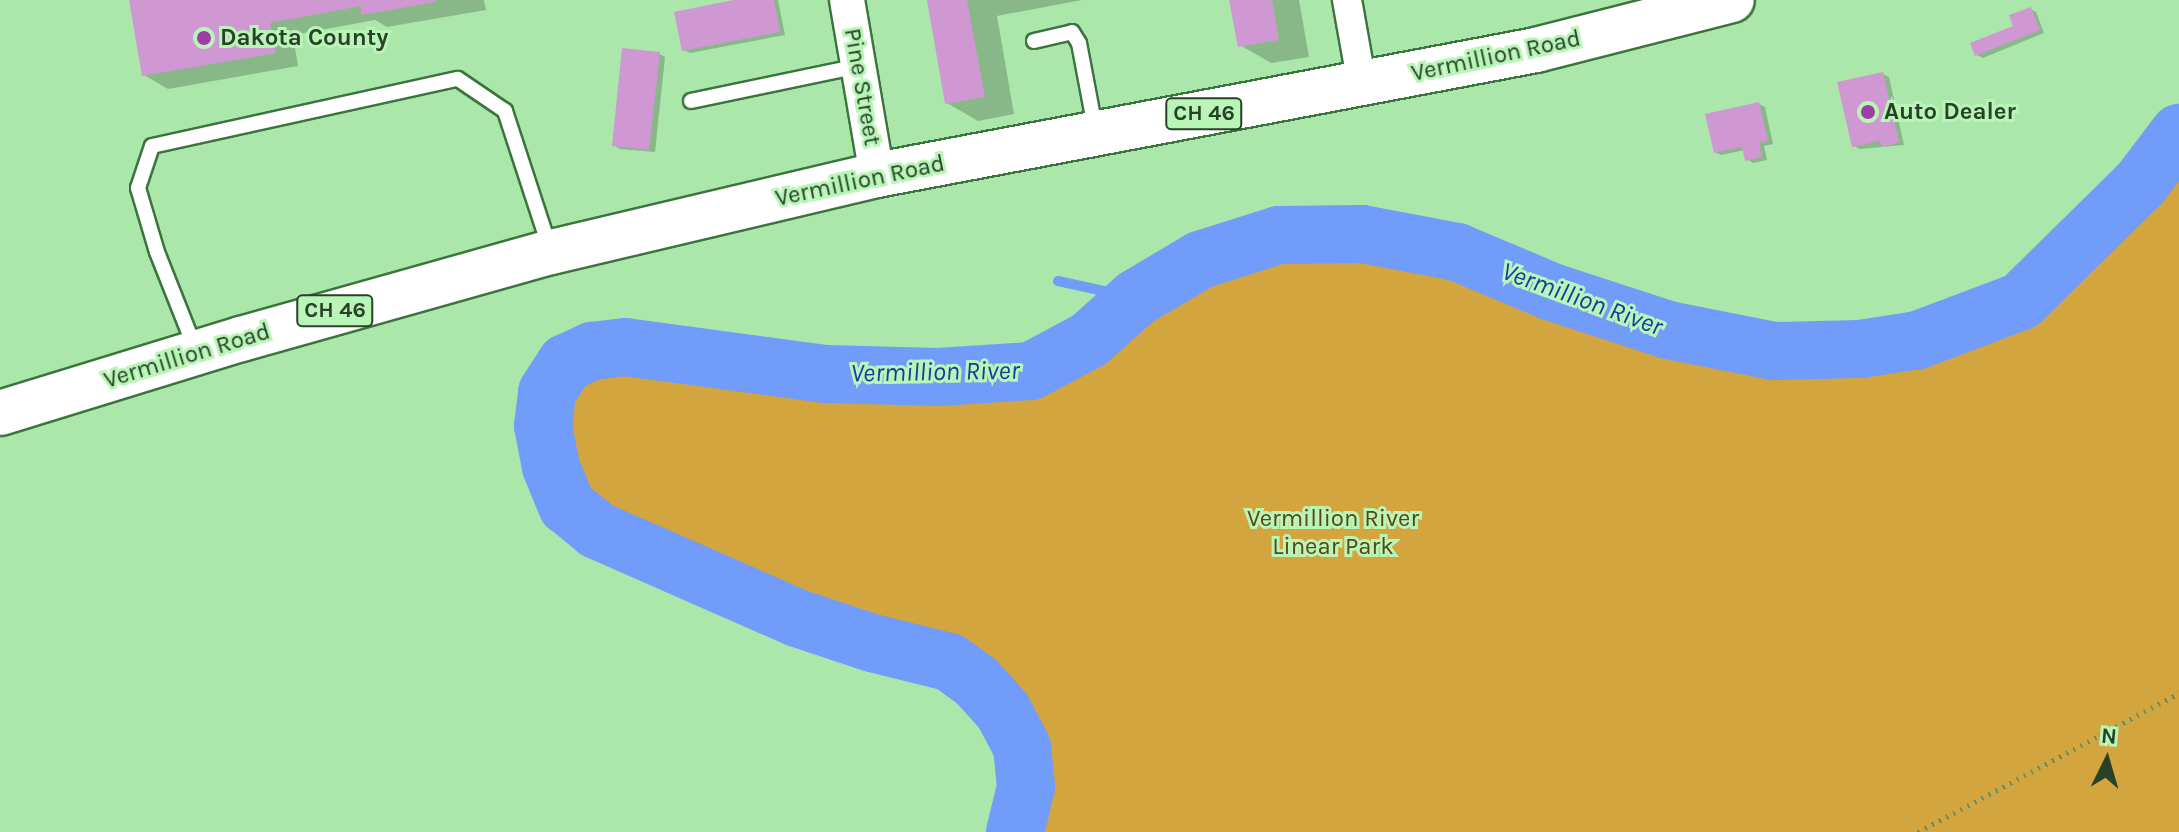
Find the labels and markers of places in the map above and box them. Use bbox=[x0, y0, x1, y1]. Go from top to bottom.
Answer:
place label: Dakota County bbox=[220, 24, 388, 52]
marker: Dakota County bbox=[195, 29, 213, 47]
place label: Auto Dealer bbox=[1884, 98, 2016, 126]
marker: Auto Dealer bbox=[1859, 103, 1877, 121]

